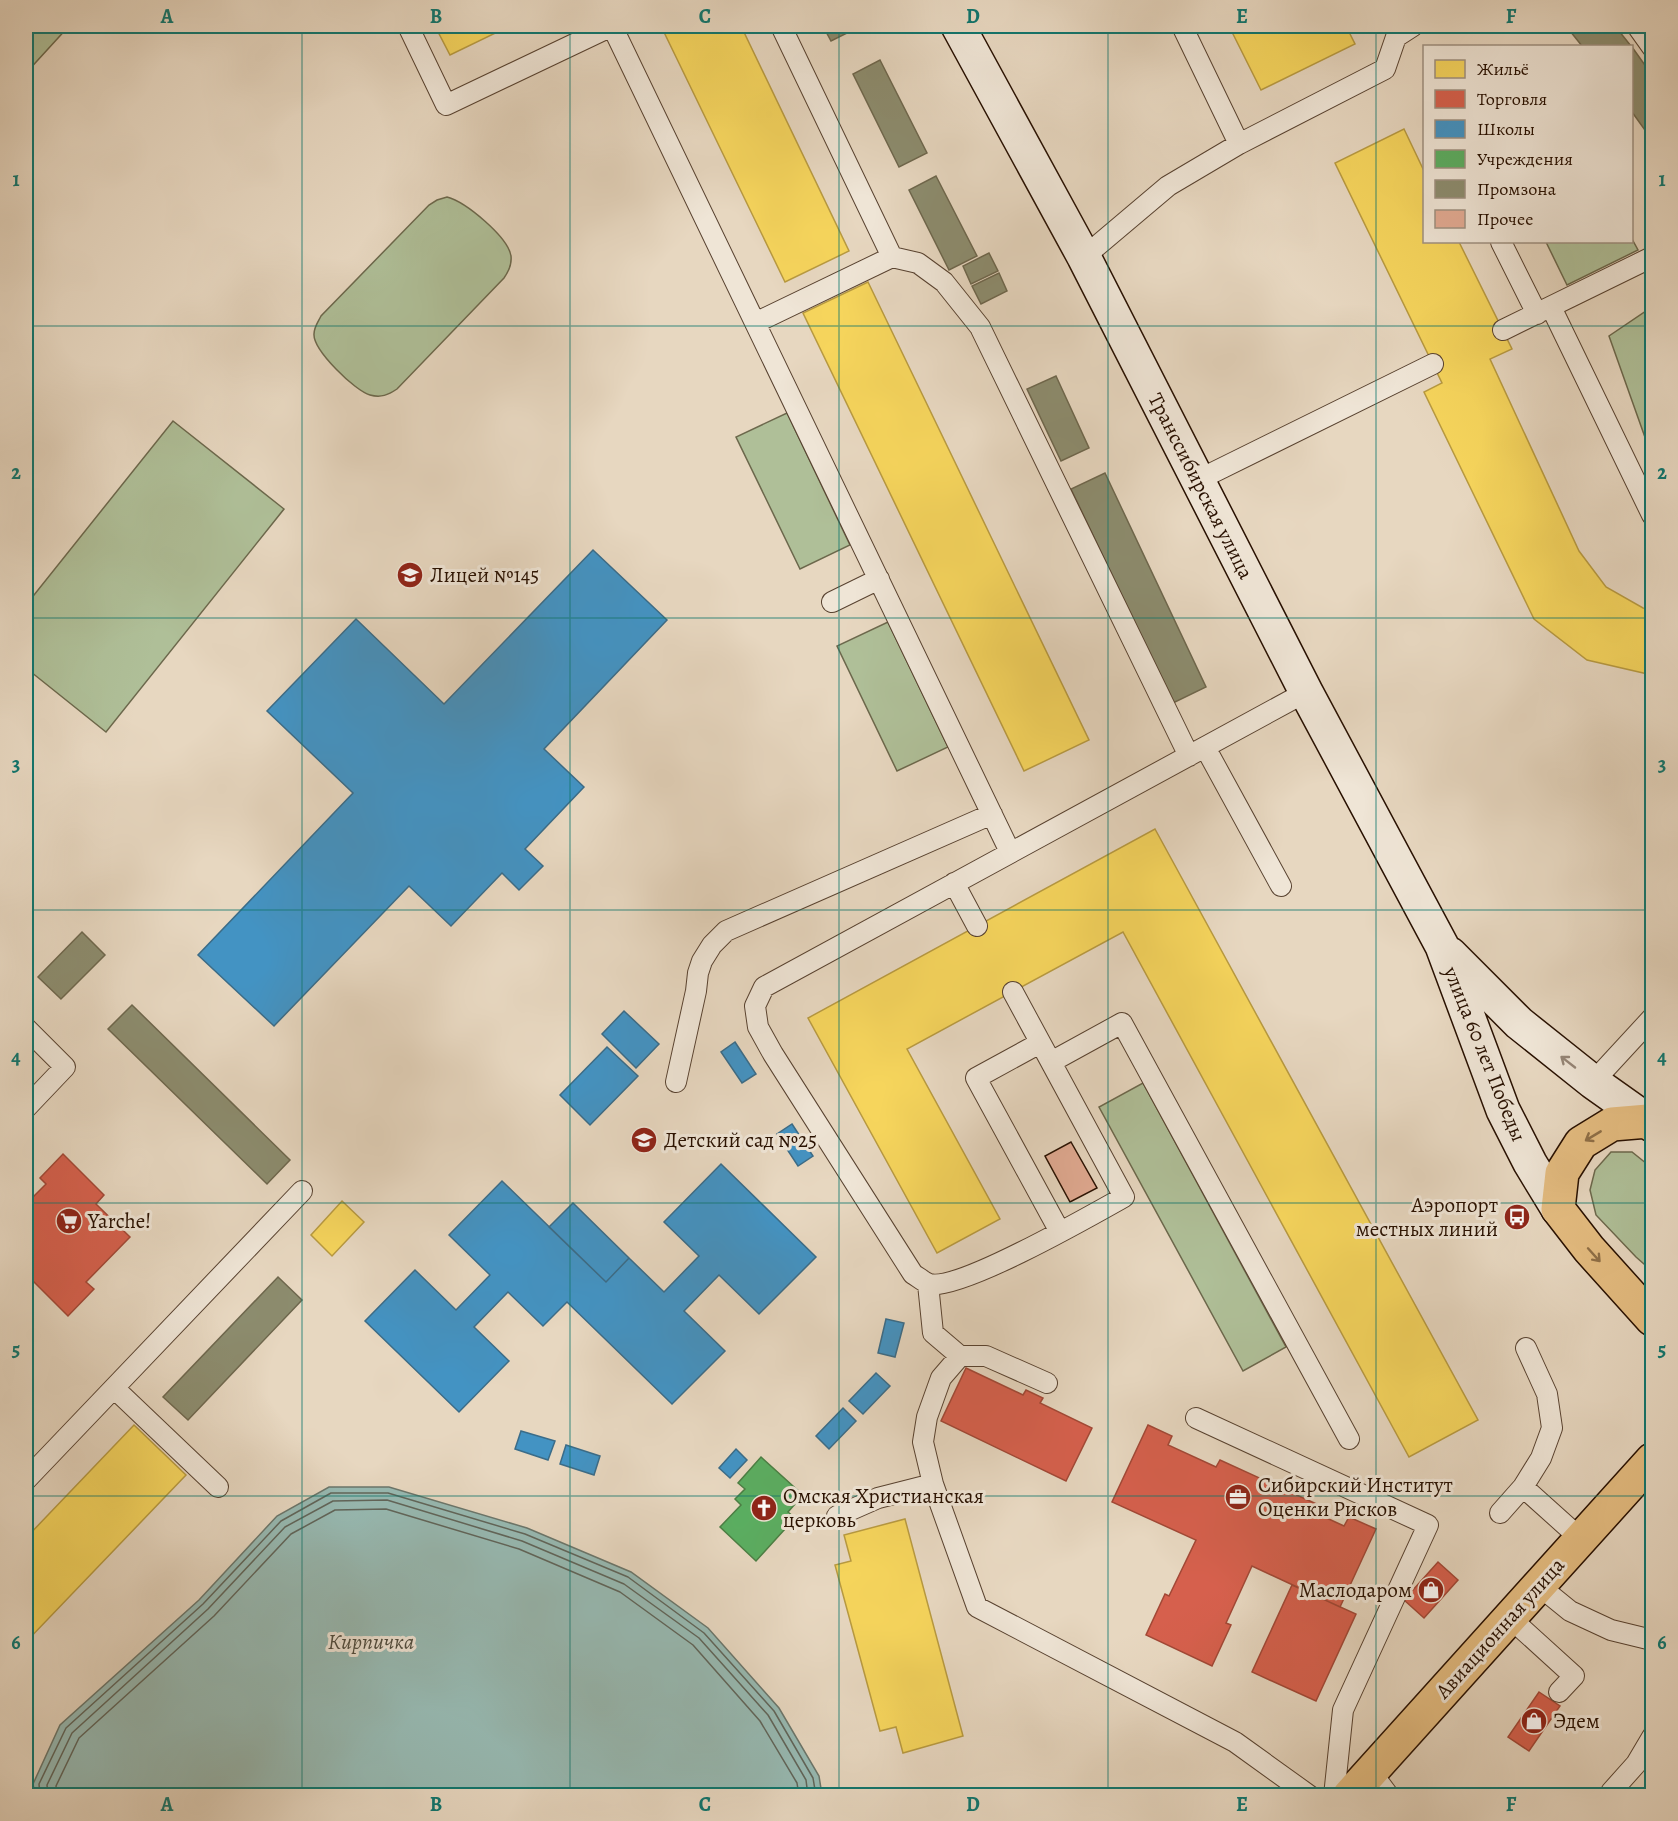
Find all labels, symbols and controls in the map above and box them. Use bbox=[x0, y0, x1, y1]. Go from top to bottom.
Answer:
text: A bbox=[160, 3, 174, 30]
text: B bbox=[430, 3, 442, 30]
text: C bbox=[699, 3, 711, 30]
text: D bbox=[966, 3, 980, 30]
text: E bbox=[1236, 3, 1248, 30]
text: F bbox=[1506, 3, 1517, 30]
legend bbox=[1423, 45, 1633, 243]
text: Жильё bbox=[1477, 57, 1529, 81]
text: Торговля bbox=[1477, 87, 1547, 111]
text: Школы bbox=[1477, 117, 1535, 141]
text: Учреждения bbox=[1477, 147, 1573, 171]
text: 1 bbox=[12, 166, 20, 193]
text: 1 bbox=[1658, 166, 1666, 193]
text: Промзона bbox=[1477, 177, 1557, 201]
text: Прочее bbox=[1477, 207, 1533, 231]
street label: Транссибирская улица bbox=[1142, 388, 1260, 584]
text: 2 bbox=[11, 459, 21, 486]
text: 2 bbox=[1657, 459, 1667, 486]
school or university icon: Лицей №145 bbox=[395, 560, 425, 590]
place label: Лицей №145 bbox=[430, 561, 539, 589]
text: 3 bbox=[12, 751, 20, 778]
text: 3 bbox=[1658, 751, 1666, 778]
street label: улица 60 лет Победы bbox=[1437, 961, 1533, 1146]
text: 4 bbox=[11, 1044, 21, 1071]
text: 4 bbox=[1657, 1044, 1667, 1071]
one-way arrow bbox=[1560, 1055, 1576, 1068]
school or university icon: Детский сад №25 bbox=[629, 1125, 659, 1155]
place label: Детский сад №25 bbox=[664, 1126, 817, 1154]
one-way arrow bbox=[1585, 1130, 1602, 1142]
place label: Аэропорт местных линий bbox=[1356, 1191, 1498, 1243]
bus stop icon: Аэропорт местных линий bbox=[1502, 1202, 1532, 1232]
supermarket icon: Yarche! bbox=[54, 1206, 84, 1236]
place label: Yarche! bbox=[87, 1207, 151, 1235]
one-way arrow bbox=[1587, 1247, 1601, 1262]
text: 5 bbox=[12, 1336, 20, 1363]
text: 5 bbox=[1658, 1336, 1666, 1363]
place label: Сибирский Институт Оценки Рисков bbox=[1258, 1471, 1453, 1523]
place label: Омская Христианская церковь bbox=[783, 1482, 984, 1534]
office icon: Сибирский Институт Оценки Рисков bbox=[1223, 1482, 1253, 1512]
church icon: Омская Христианская церковь bbox=[749, 1493, 779, 1523]
street label: Авиационная улица bbox=[1429, 1551, 1571, 1705]
shop icon: Маслодаром bbox=[1416, 1575, 1446, 1605]
place label: Маслодаром bbox=[1299, 1576, 1412, 1604]
water label: Кирпичка bbox=[328, 1627, 414, 1657]
text: 6 bbox=[11, 1629, 21, 1656]
text: 6 bbox=[1657, 1629, 1667, 1656]
shop icon: Эдем bbox=[1519, 1706, 1549, 1736]
place label: Эдем bbox=[1553, 1707, 1600, 1735]
text: A bbox=[160, 1791, 174, 1818]
text: B bbox=[430, 1791, 442, 1818]
text: C bbox=[699, 1791, 711, 1818]
text: D bbox=[966, 1791, 980, 1818]
text: E bbox=[1236, 1791, 1248, 1818]
text: F bbox=[1506, 1791, 1517, 1818]

